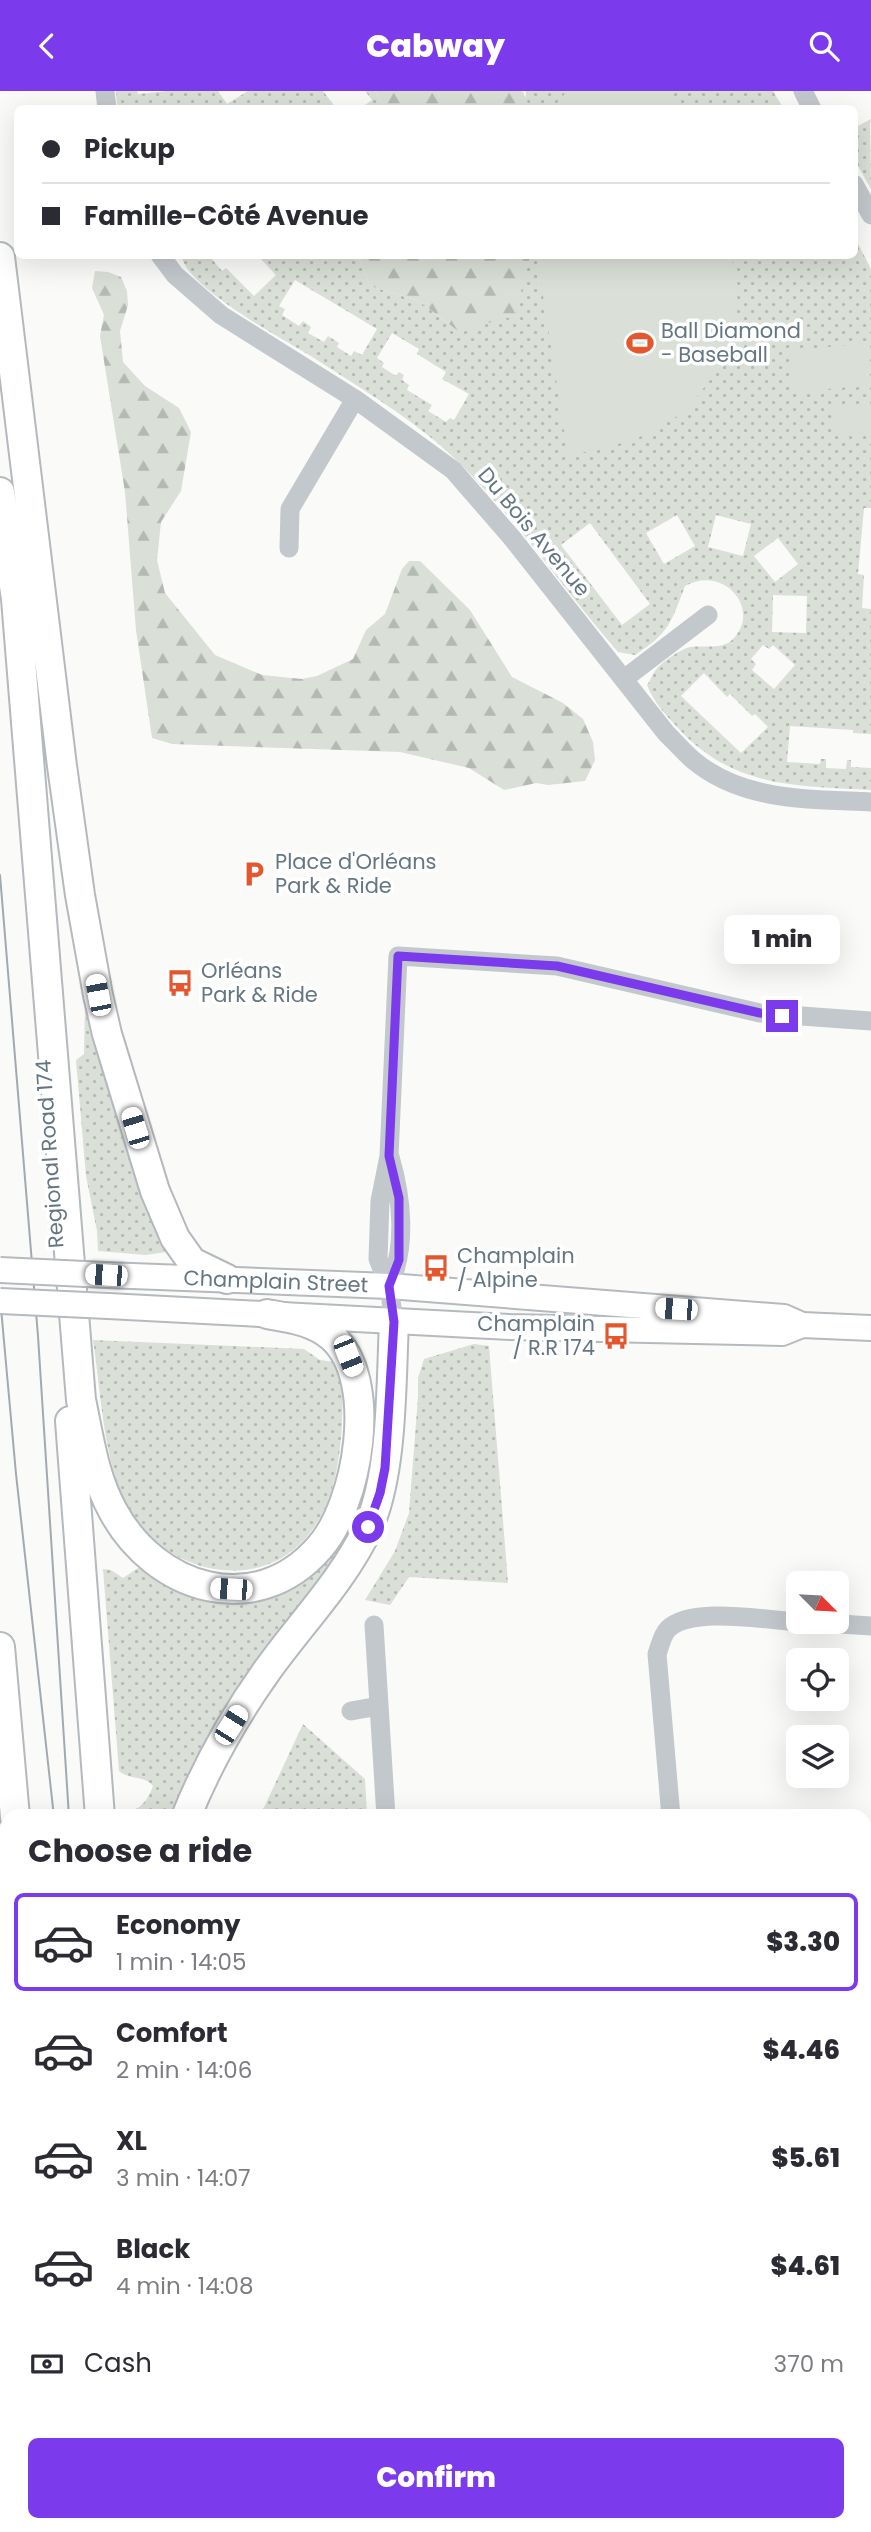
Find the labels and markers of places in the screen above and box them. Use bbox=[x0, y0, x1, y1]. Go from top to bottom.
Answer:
place label: Ball Diamond - Baseball bbox=[661, 316, 801, 369]
sports icon: Ball Diamond - Baseball bbox=[625, 328, 655, 358]
place label: Place d'Orléans Park & Ride bbox=[275, 847, 437, 900]
parking icon: Place d'Orléans Park & Ride bbox=[239, 859, 269, 889]
place label: Orléans Park & Ride bbox=[201, 956, 318, 1009]
bus stop icon: Orléans Park & Ride bbox=[165, 968, 195, 998]
place label: Champlain / Alpine bbox=[457, 1241, 575, 1294]
bus stop icon: Champlain / Alpine bbox=[421, 1253, 451, 1283]
place label: Champlain / R.R 174 bbox=[477, 1309, 595, 1362]
bus stop icon: Champlain / R.R 174 bbox=[601, 1321, 631, 1351]

